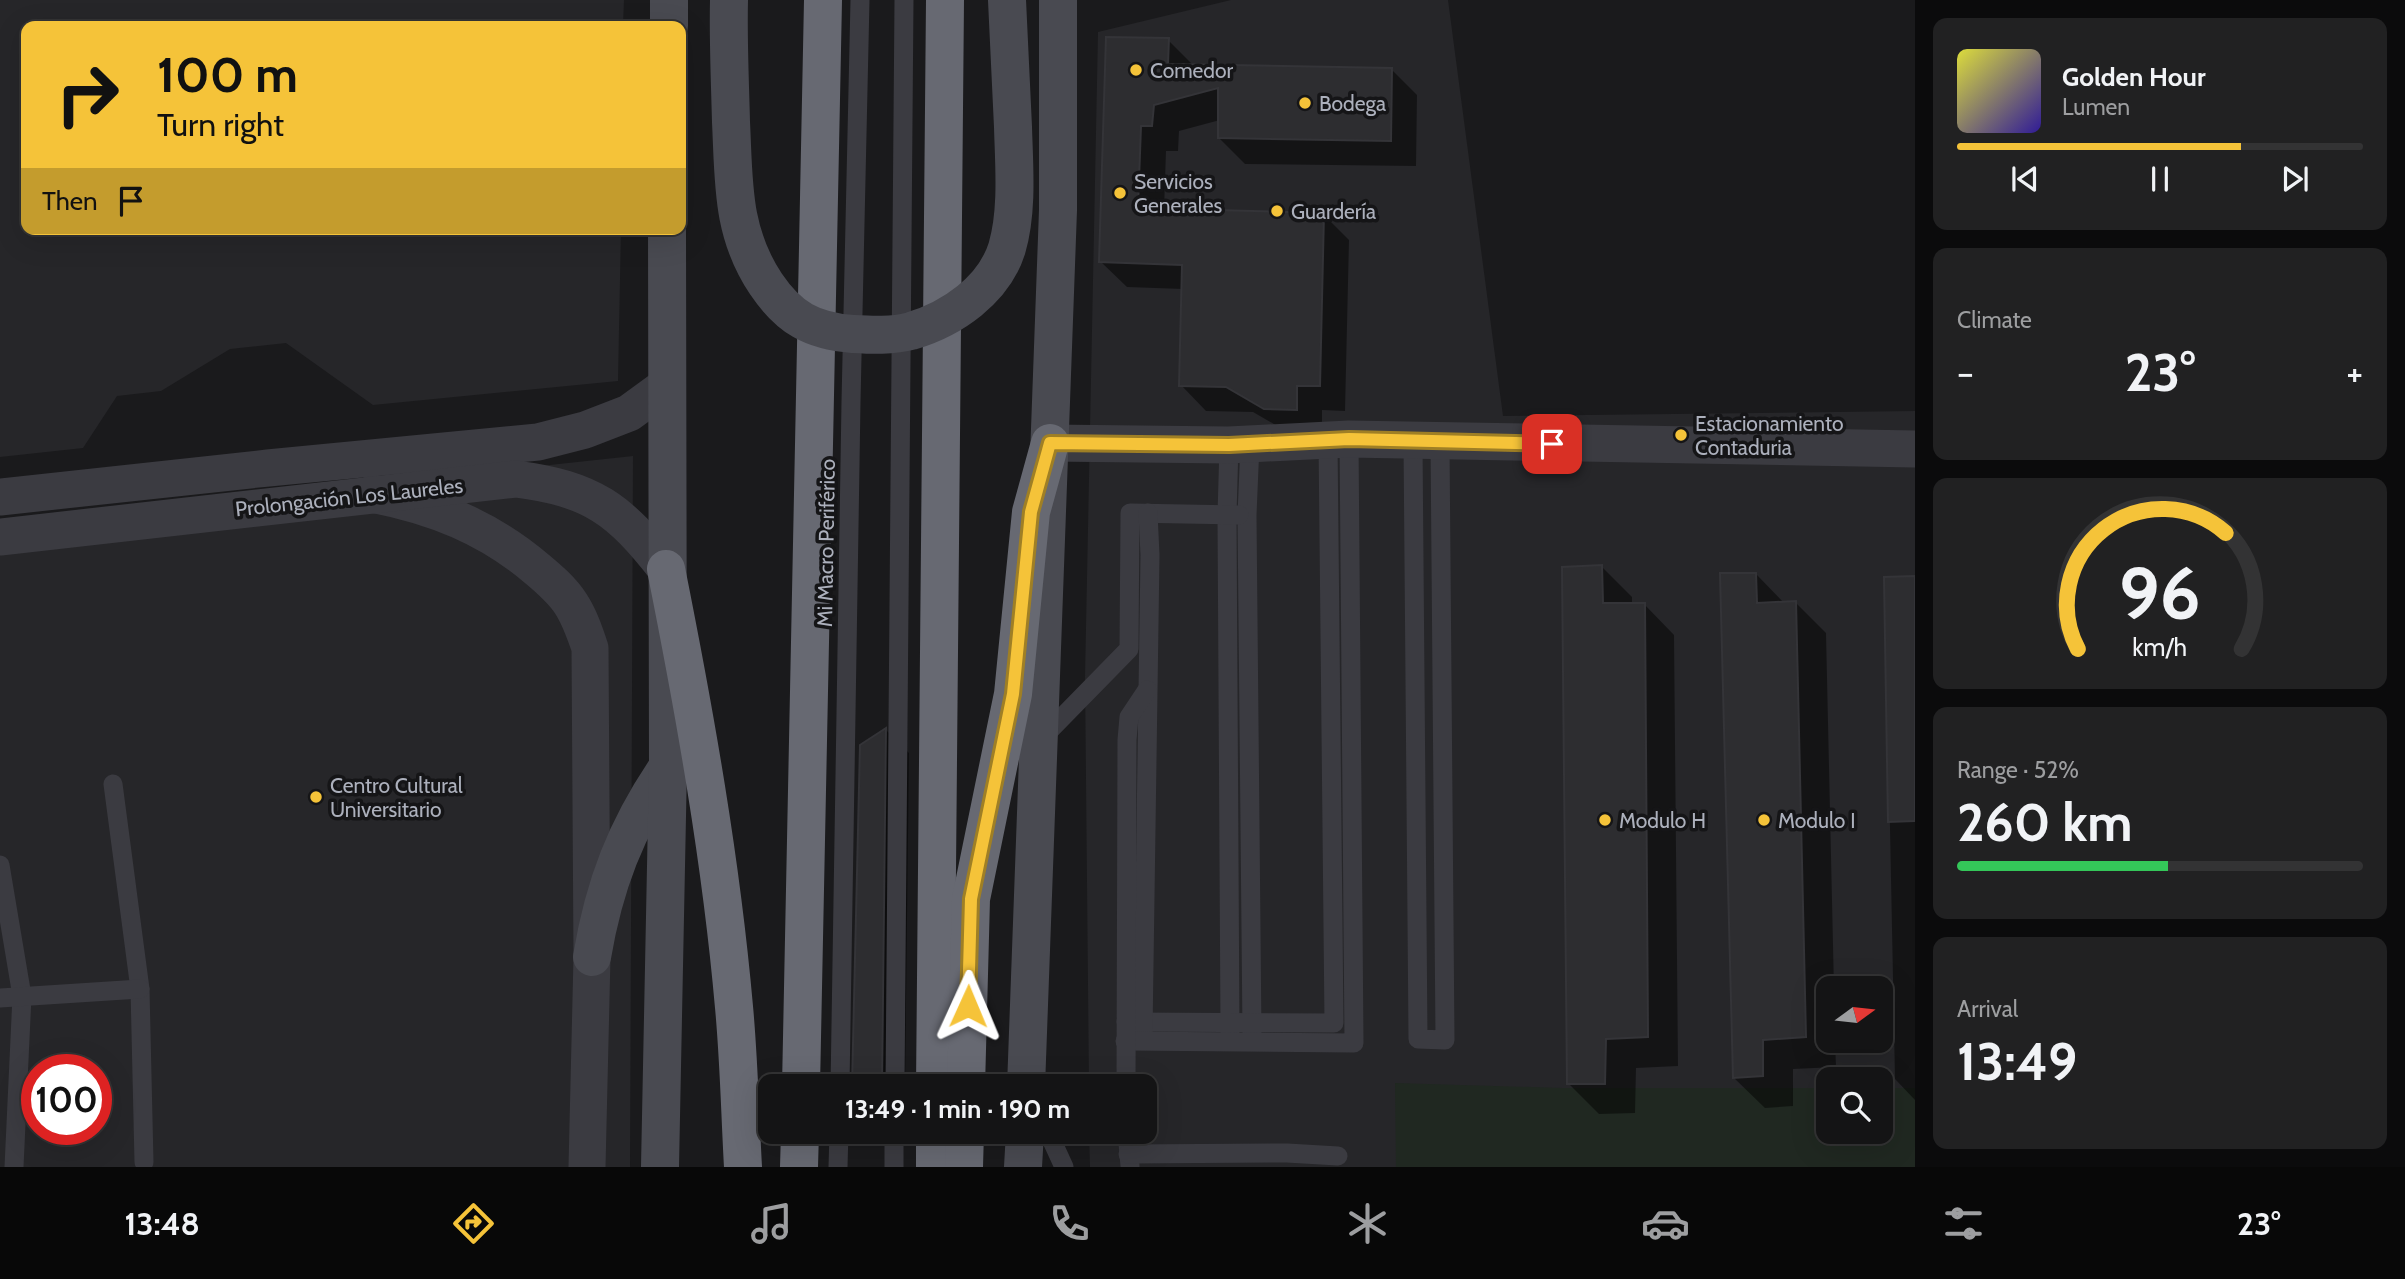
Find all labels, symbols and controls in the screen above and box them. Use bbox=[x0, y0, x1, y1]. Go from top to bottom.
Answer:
text: 100 m bbox=[157, 45, 298, 104]
icon: right bbox=[42, 49, 133, 140]
place label: Comedor bbox=[1150, 58, 1234, 83]
text: Golden Hour bbox=[2062, 61, 2205, 93]
marker: Comedor bbox=[1128, 62, 1144, 78]
place label: Bodega bbox=[1319, 91, 1386, 116]
text: Lumen bbox=[2062, 93, 2130, 121]
marker: Bodega bbox=[1297, 95, 1313, 111]
text: Turn right bbox=[157, 105, 284, 144]
icon: previous bbox=[2006, 160, 2044, 198]
icon: pause bbox=[2141, 160, 2179, 198]
icon: next bbox=[2276, 160, 2314, 198]
place label: Servicios Generales bbox=[1134, 169, 1222, 218]
icon: arrive bbox=[112, 182, 150, 220]
text: Then bbox=[42, 185, 98, 217]
marker: Servicios Generales bbox=[1112, 185, 1128, 201]
place label: Guardería bbox=[1291, 199, 1376, 224]
marker: Guardería bbox=[1269, 203, 1285, 219]
text: Climate bbox=[1957, 306, 2032, 334]
text: 23° bbox=[2125, 341, 2195, 404]
text: − bbox=[1957, 349, 1974, 396]
text: + bbox=[2346, 349, 2363, 396]
place label: Estacionamiento Contaduria bbox=[1695, 411, 1843, 460]
pin bbox=[1522, 414, 1582, 474]
icon: arrive bbox=[1533, 425, 1571, 463]
marker: Estacionamiento Contaduria bbox=[1673, 427, 1689, 443]
street label: Mi Macro Periférico bbox=[812, 459, 840, 627]
street label: Prolongación Los Laureles bbox=[234, 473, 464, 521]
text: 96 bbox=[2119, 550, 2201, 638]
text: km/h bbox=[2133, 632, 2187, 662]
text: Range · 52% bbox=[1957, 756, 2079, 784]
place label: Centro Cultural Universitario bbox=[330, 773, 463, 822]
marker: Centro Cultural Universitario bbox=[308, 789, 324, 805]
text: 260 km bbox=[1957, 791, 2133, 854]
place label: Modulo H bbox=[1619, 808, 1706, 833]
place label: Modulo I bbox=[1778, 808, 1856, 833]
marker: Modulo H bbox=[1597, 812, 1613, 828]
marker: Modulo I bbox=[1756, 812, 1772, 828]
position arrow bbox=[931, 969, 1005, 1043]
north arrow bbox=[1816, 976, 1894, 1054]
map controls bbox=[1816, 976, 1893, 1144]
text: Arrival bbox=[1957, 995, 2018, 1023]
text: 13:49 bbox=[1957, 1030, 2077, 1093]
speed limit sign: 100 bbox=[21, 1054, 112, 1145]
button: search bbox=[1816, 1067, 1893, 1144]
text: 13:49 · 1 min · 190 m bbox=[845, 1093, 1070, 1125]
icon: directions bbox=[449, 1199, 498, 1248]
icon: music bbox=[747, 1199, 796, 1248]
icon: phone bbox=[1045, 1199, 1094, 1248]
icon: climate bbox=[1343, 1199, 1392, 1248]
icon: car bbox=[1641, 1199, 1690, 1248]
icon: filters bbox=[1939, 1199, 1988, 1248]
text: 13:48 bbox=[125, 1204, 200, 1243]
text: 23° bbox=[2237, 1204, 2280, 1243]

